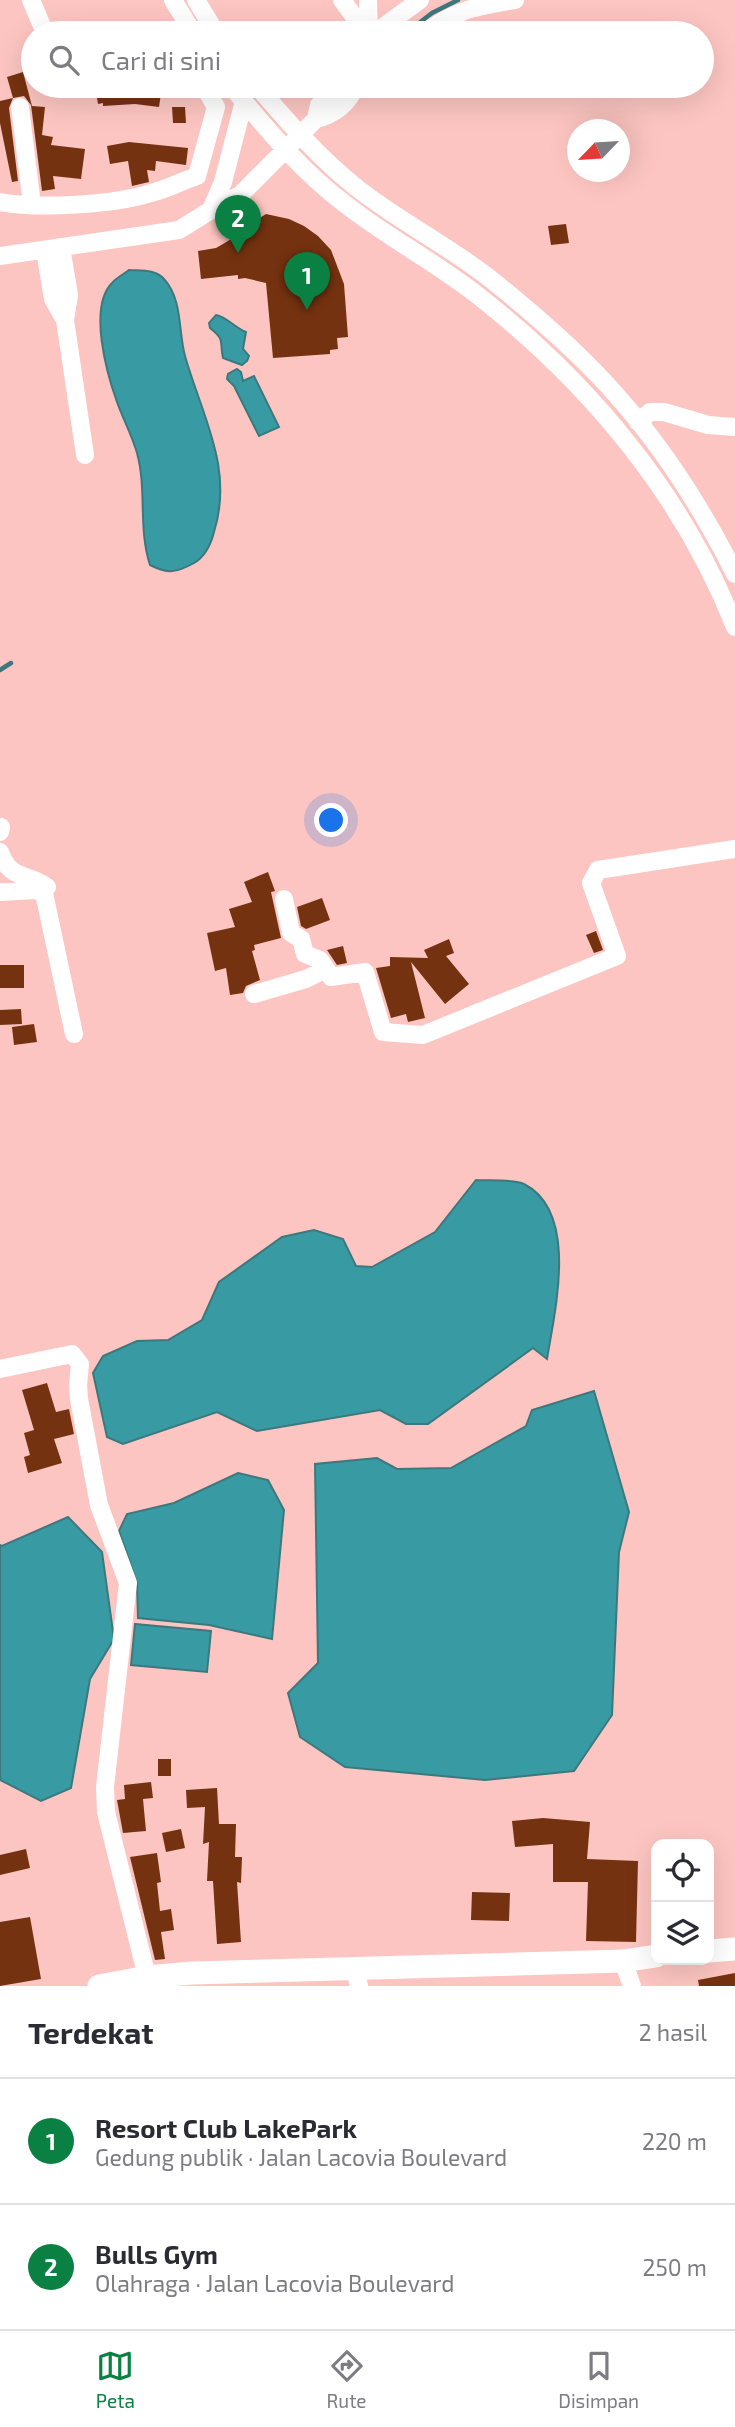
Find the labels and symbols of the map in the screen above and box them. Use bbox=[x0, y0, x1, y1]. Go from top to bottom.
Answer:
north arrow bbox=[567, 119, 630, 182]
pin: 2 bbox=[215, 195, 261, 253]
pin: 1 bbox=[284, 252, 330, 310]
your location bbox=[314, 803, 348, 837]

